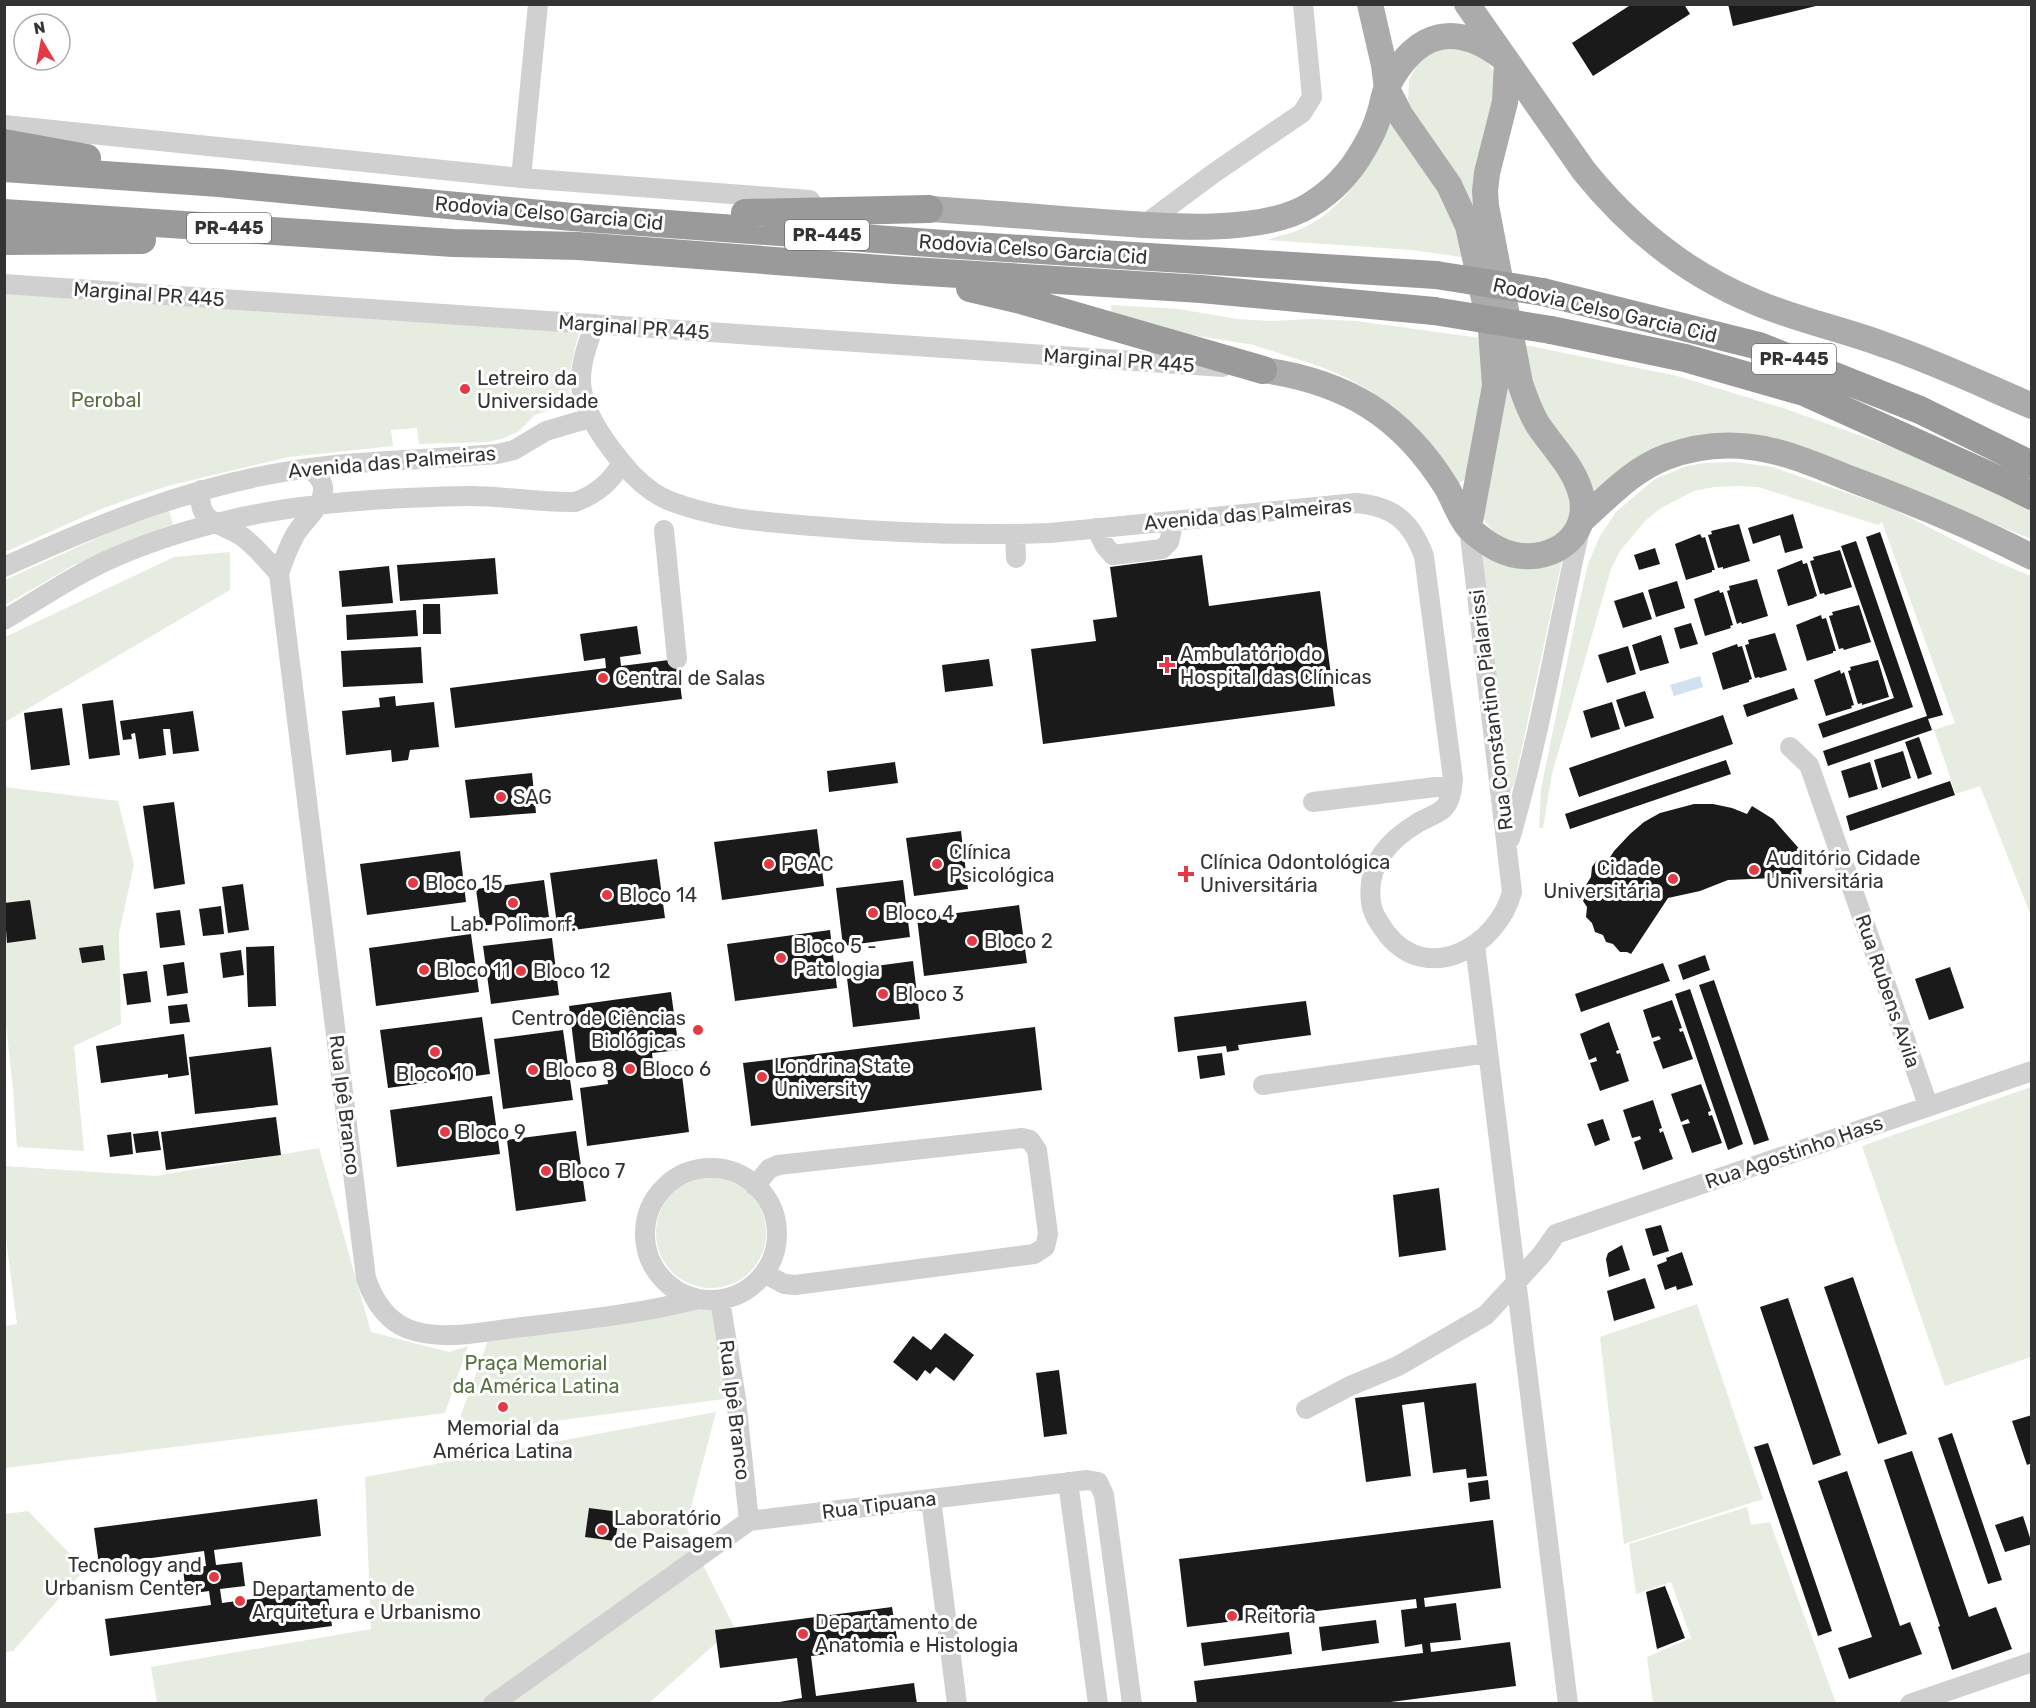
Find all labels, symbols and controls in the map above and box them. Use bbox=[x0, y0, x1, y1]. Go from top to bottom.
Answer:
north arrow bbox=[12, 12, 72, 72]
text: N bbox=[32, 17, 47, 38]
street label: Rodovia Celso Garcia Cid bbox=[434, 191, 664, 235]
road number: PR-445 bbox=[187, 213, 271, 243]
road number: PR-445 bbox=[785, 220, 869, 250]
street label: Rodovia Celso Garcia Cid bbox=[918, 229, 1148, 269]
street label: Rodovia Celso Garcia Cid bbox=[1491, 273, 1719, 347]
street label: Marginal PR 445 bbox=[73, 277, 225, 311]
street label: Marginal PR 445 bbox=[558, 310, 710, 344]
street label: Marginal PR 445 bbox=[1043, 343, 1195, 377]
road number: PR-445 bbox=[1752, 344, 1836, 374]
place label: Letreiro da Universidade bbox=[477, 366, 599, 413]
marker: Letreiro da Universidade bbox=[458, 382, 472, 396]
park label: Perobal bbox=[71, 388, 141, 412]
street label: Avenida das Palmeiras bbox=[287, 441, 497, 483]
street label: Avenida das Palmeiras bbox=[1143, 493, 1353, 535]
street label: Rua Constantino Pialarissi bbox=[1464, 588, 1518, 832]
place label: Ambulatório do Hospital das Clínicas bbox=[1180, 642, 1372, 689]
marker: Ambulatório do Hospital das Clínicas bbox=[1158, 656, 1176, 674]
place label: Central de Salas bbox=[615, 666, 765, 690]
marker: Central de Salas bbox=[596, 671, 610, 685]
place label: SAG bbox=[513, 785, 552, 809]
marker: SAG bbox=[494, 790, 508, 804]
place label: Clínica Psicológica bbox=[949, 840, 1055, 887]
place label: Auditório Cidade Universitária bbox=[1766, 846, 1920, 893]
place label: Clínica Odontológica Universitária bbox=[1200, 850, 1390, 897]
place label: PGAC bbox=[781, 852, 834, 876]
place label: Cidade Universitária bbox=[1543, 856, 1661, 903]
marker: PGAC bbox=[762, 857, 776, 871]
marker: Clínica Psicológica bbox=[930, 857, 944, 871]
marker: Auditório Cidade Universitária bbox=[1747, 863, 1761, 877]
marker: Clínica Odontológica Universitária bbox=[1177, 865, 1195, 883]
place label: Bloco 15 bbox=[425, 871, 503, 895]
marker: Cidade Universitária bbox=[1666, 872, 1680, 886]
marker: Bloco 15 bbox=[406, 876, 420, 890]
place label: Bloco 14 bbox=[619, 883, 697, 907]
marker: Bloco 14 bbox=[600, 888, 614, 902]
marker: Lab. Polimorf. bbox=[506, 896, 520, 910]
place label: Bloco 4 bbox=[885, 901, 955, 925]
marker: Bloco 4 bbox=[866, 906, 880, 920]
street label: Rua Rubens Avila bbox=[1851, 911, 1925, 1071]
place label: Lab. Polimorf. bbox=[450, 912, 576, 936]
place label: Bloco 2 bbox=[984, 929, 1053, 953]
place label: Bloco 5 - Patologia bbox=[793, 934, 880, 981]
marker: Bloco 2 bbox=[965, 934, 979, 948]
marker: Bloco 5 - Patologia bbox=[774, 951, 788, 965]
place label: Bloco 11 bbox=[436, 958, 510, 982]
place label: Bloco 12 bbox=[533, 959, 610, 983]
marker: Bloco 11 bbox=[417, 963, 431, 977]
marker: Bloco 12 bbox=[514, 964, 528, 978]
place label: Bloco 3 bbox=[895, 982, 964, 1006]
marker: Bloco 3 bbox=[876, 987, 890, 1001]
place label: Centro de Ciências Biológicas bbox=[511, 1006, 686, 1053]
marker: Centro de Ciências Biológicas bbox=[691, 1023, 705, 1037]
street label: Rua Ipê Branco bbox=[324, 1034, 366, 1176]
marker: Bloco 10 bbox=[428, 1045, 442, 1059]
place label: Londrina State University bbox=[774, 1054, 911, 1101]
place label: Bloco 6 bbox=[642, 1057, 711, 1081]
place label: Bloco 8 bbox=[545, 1058, 615, 1082]
place label: Bloco 10 bbox=[396, 1062, 474, 1086]
marker: Bloco 6 bbox=[623, 1062, 637, 1076]
marker: Bloco 8 bbox=[526, 1063, 540, 1077]
marker: Londrina State University bbox=[755, 1070, 769, 1084]
street label: Rua Agostinho Hass bbox=[1702, 1110, 1886, 1194]
place label: Bloco 9 bbox=[457, 1120, 526, 1144]
marker: Bloco 9 bbox=[438, 1125, 452, 1139]
place label: Bloco 7 bbox=[558, 1159, 625, 1183]
marker: Bloco 7 bbox=[539, 1164, 553, 1178]
street label: Rua Ipê Branco bbox=[714, 1339, 756, 1481]
park label: Praça Memorial da América Latina bbox=[452, 1351, 620, 1398]
marker: Memorial da América Latina bbox=[496, 1400, 510, 1414]
place label: Memorial da América Latina bbox=[433, 1416, 573, 1463]
street label: Rua Tipuana bbox=[820, 1486, 938, 1524]
place label: Laboratório de Paisagem bbox=[614, 1506, 733, 1553]
marker: Laboratório de Paisagem bbox=[595, 1523, 609, 1537]
place label: Tecnology and Urbanism Center bbox=[44, 1553, 202, 1600]
marker: Tecnology and Urbanism Center bbox=[207, 1570, 221, 1584]
place label: Departamento de Arquitetura e Urbanismo bbox=[252, 1577, 481, 1624]
marker: Departamento de Arquitetura e Urbanismo bbox=[233, 1594, 247, 1608]
place label: Reitoria bbox=[1244, 1604, 1316, 1628]
marker: Reitoria bbox=[1225, 1609, 1239, 1623]
place label: Departamento de Anatomia e Histologia bbox=[815, 1610, 1018, 1657]
marker: Departamento de Anatomia e Histologia bbox=[796, 1627, 810, 1641]

